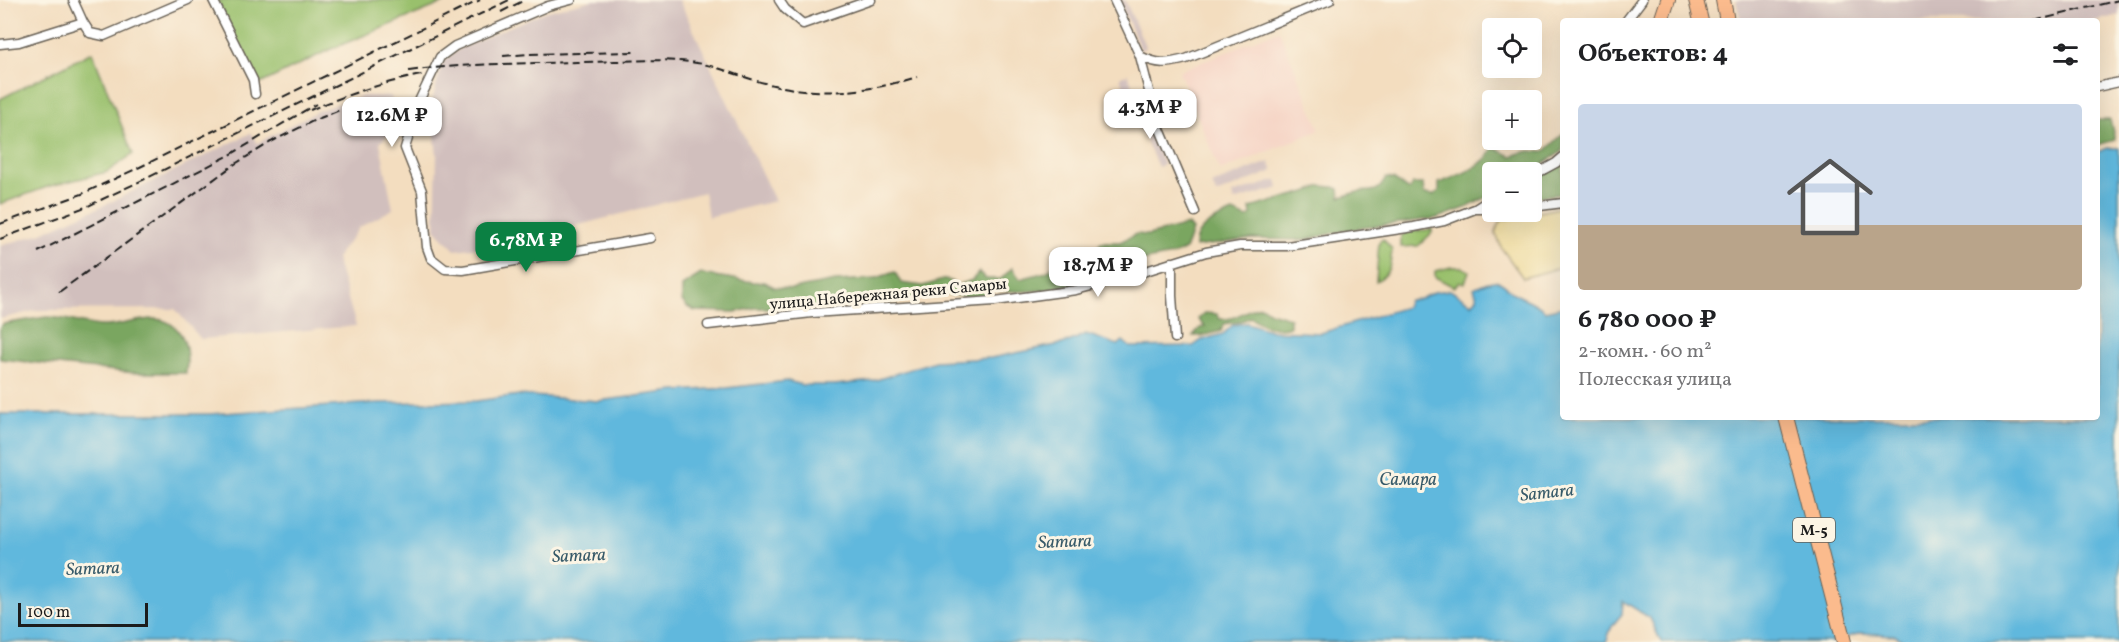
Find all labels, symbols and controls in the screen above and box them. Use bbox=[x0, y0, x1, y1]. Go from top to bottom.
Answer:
map controls bbox=[1482, 18, 1542, 222]
button: locate bbox=[1482, 18, 1542, 78]
text: Объектов: 4 bbox=[1578, 36, 1728, 72]
icon: filters bbox=[2049, 38, 2082, 71]
pin: 4.3M ₽ bbox=[1101, 89, 1199, 140]
button: + bbox=[1482, 90, 1542, 150]
text: 4.3M ₽ bbox=[1118, 94, 1182, 122]
pin: 12.6M ₽ bbox=[337, 97, 447, 148]
text: 12.6M ₽ bbox=[356, 102, 428, 130]
icon: home bbox=[1776, 143, 1884, 251]
button: − bbox=[1482, 162, 1542, 222]
pin: 6.78M ₽ bbox=[471, 222, 581, 273]
text: 6.78M ₽ bbox=[489, 227, 563, 255]
pin: 18.7M ₽ bbox=[1043, 247, 1153, 298]
text: 18.7M ₽ bbox=[1063, 252, 1133, 280]
street label: улица Набережная реки Самары bbox=[769, 274, 1008, 316]
text: 6 780 000 ₽ bbox=[1578, 302, 1717, 338]
text: 2-комн. · 60 m² bbox=[1578, 338, 1712, 366]
text: Полесская улица bbox=[1578, 366, 1732, 394]
water label: Самара bbox=[1379, 468, 1437, 493]
water label: Samara bbox=[1519, 478, 1575, 509]
road number: М-5 bbox=[1793, 518, 1835, 542]
water label: Samara bbox=[1038, 529, 1092, 556]
water label: Samara bbox=[552, 543, 606, 570]
water label: Samara bbox=[66, 556, 120, 583]
scale bar bbox=[18, 600, 148, 628]
text: 100 m bbox=[27, 602, 70, 624]

